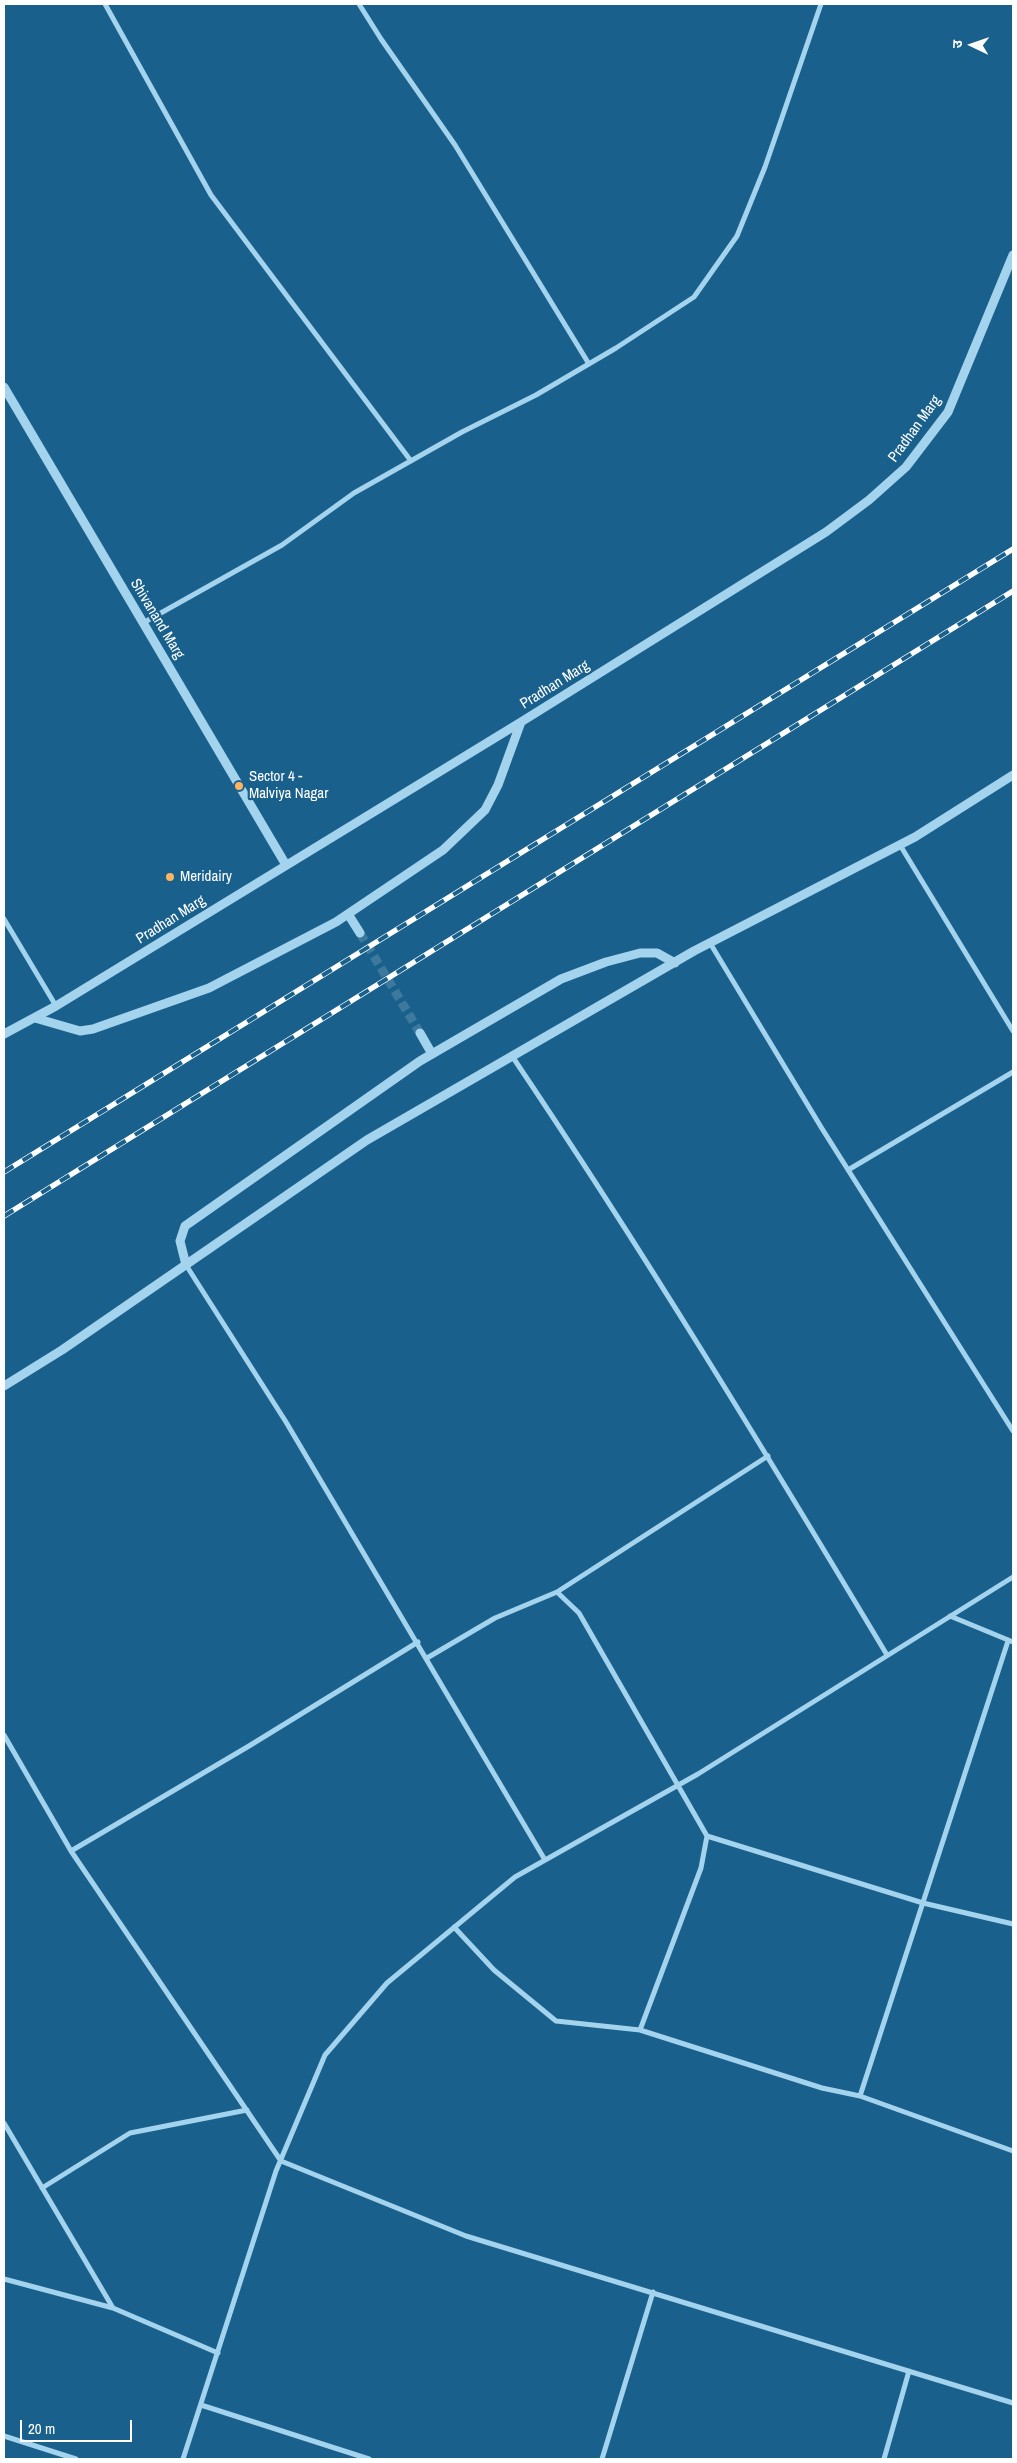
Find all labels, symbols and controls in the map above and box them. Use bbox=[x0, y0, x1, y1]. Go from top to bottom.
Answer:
north arrow bbox=[947, 20, 997, 70]
text: उ bbox=[948, 40, 966, 49]
street label: Pradhan Marg bbox=[885, 392, 945, 466]
street label: Shivanand Marg bbox=[126, 576, 188, 662]
street label: Pradhan Marg bbox=[517, 657, 593, 713]
place label: Sector 4 - Malviya Nagar bbox=[249, 768, 328, 803]
marker: Sector 4 - Malviya Nagar bbox=[233, 780, 245, 792]
place label: Meridairy bbox=[180, 868, 232, 886]
marker: Meridairy bbox=[164, 871, 176, 883]
street label: Pradhan Marg bbox=[133, 892, 209, 948]
scale bar bbox=[22, 2410, 135, 2442]
text: 20 m bbox=[28, 2418, 55, 2439]

